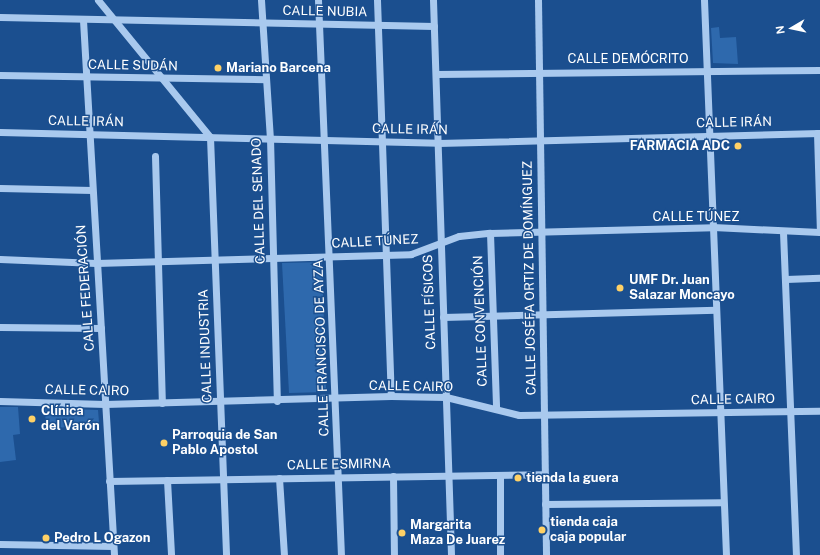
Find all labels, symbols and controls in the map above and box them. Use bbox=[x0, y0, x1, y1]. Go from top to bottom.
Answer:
street label: CALLE NUBIA bbox=[282, 3, 368, 21]
north arrow bbox=[772, 8, 812, 48]
text: N bbox=[774, 25, 787, 35]
street label: CALLE DEMÓCRITO bbox=[567, 51, 689, 67]
street label: CALLE SUDÁN bbox=[88, 57, 178, 75]
place label: Mariano Barcena bbox=[226, 60, 331, 76]
marker: Mariano Barcena bbox=[213, 63, 223, 73]
street label: CALLE IRÁN bbox=[48, 114, 124, 130]
street label: CALLE IRÁN bbox=[696, 115, 772, 131]
street label: CALLE IRÁN bbox=[372, 122, 448, 138]
street label: CALLE DEL SENADO bbox=[249, 138, 269, 264]
place label: FARMACIA ADC bbox=[630, 138, 730, 154]
marker: FARMACIA ADC bbox=[733, 141, 743, 151]
street label: CALLE JOSÉFA ORTIZ DE DOMÍNGUEZ bbox=[520, 161, 540, 395]
street label: CALLE TÚNEZ bbox=[652, 209, 740, 225]
street label: CALLE FEDERACIÓN bbox=[74, 224, 98, 352]
street label: CALLE TÚNEZ bbox=[331, 232, 419, 252]
street label: CALLE FÍSICOS bbox=[421, 254, 439, 350]
street label: CALLE CONVENCIÓN bbox=[471, 255, 491, 387]
street label: CALLE FRANCISCO DE AYZA bbox=[311, 259, 333, 437]
place label: UMF Dr. Juan Salazar Moncayo bbox=[629, 273, 735, 304]
marker: UMF Dr. Juan Salazar Moncayo bbox=[614, 282, 626, 294]
street label: CALLE INDUSTRIA bbox=[196, 289, 216, 403]
street label: CALLE CAIRO bbox=[369, 378, 453, 396]
street label: CALLE CAIRO bbox=[45, 382, 129, 400]
street label: CALLE CAIRO bbox=[691, 391, 775, 409]
place label: Clínica del Varón bbox=[41, 404, 100, 435]
marker: Clínica del Varón bbox=[26, 413, 38, 425]
place label: Parroquia de San Pablo Apostol bbox=[172, 428, 278, 459]
marker: Parroquia de San Pablo Apostol bbox=[159, 438, 169, 448]
street label: CALLE ESMIRNA bbox=[287, 456, 391, 474]
place label: tienda la guera bbox=[526, 470, 619, 486]
marker: tienda la guera bbox=[513, 473, 523, 483]
place label: tienda caja caja popular bbox=[550, 515, 626, 546]
place label: Margarita Maza De Juarez bbox=[410, 518, 505, 549]
marker: tienda caja caja popular bbox=[537, 525, 547, 535]
marker: Margarita Maza De Juarez bbox=[397, 528, 407, 538]
place label: Pedro L Ogazon bbox=[54, 530, 151, 546]
marker: Pedro L Ogazon bbox=[41, 533, 51, 543]

